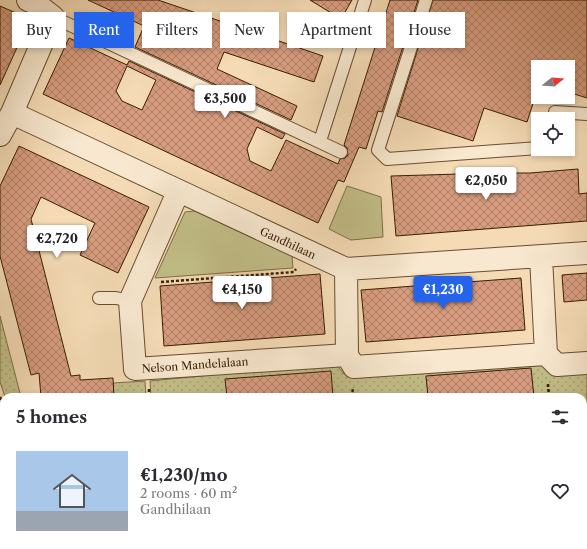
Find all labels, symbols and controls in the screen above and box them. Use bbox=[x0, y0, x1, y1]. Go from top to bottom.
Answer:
chip: Buy bbox=[12, 12, 66, 48]
chip: Rent bbox=[74, 12, 134, 48]
chip: Filters bbox=[142, 12, 212, 48]
chip: New bbox=[220, 12, 279, 48]
chip: Apartment bbox=[287, 12, 386, 48]
chip: House bbox=[394, 12, 465, 48]
north arrow bbox=[531, 60, 575, 104]
map controls bbox=[531, 60, 575, 156]
pin: €3,500 bbox=[192, 85, 258, 119]
text: €3,500 bbox=[204, 90, 246, 106]
button: locate bbox=[531, 112, 575, 156]
pin: €2,050 bbox=[453, 167, 519, 201]
text: €2,050 bbox=[464, 172, 508, 188]
street label: Gandhilaan bbox=[258, 224, 318, 262]
pin: €2,720 bbox=[24, 225, 90, 259]
text: €2,720 bbox=[36, 230, 78, 246]
pin: €4,150 bbox=[209, 276, 275, 310]
pin: €1,230 bbox=[410, 276, 476, 310]
text: €4,150 bbox=[222, 281, 262, 297]
text: €1,230 bbox=[423, 281, 464, 297]
street label: Nelson Mandelalaan bbox=[141, 354, 249, 376]
icon: filters bbox=[549, 406, 571, 428]
text: 5 homes bbox=[16, 407, 87, 427]
text: €1,230/mo bbox=[140, 465, 227, 485]
icon: home bbox=[48, 467, 96, 515]
icon: heart bbox=[549, 480, 571, 502]
text: 2 rooms · 60 m² bbox=[140, 485, 237, 501]
text: Gandhilaan bbox=[140, 501, 211, 517]

